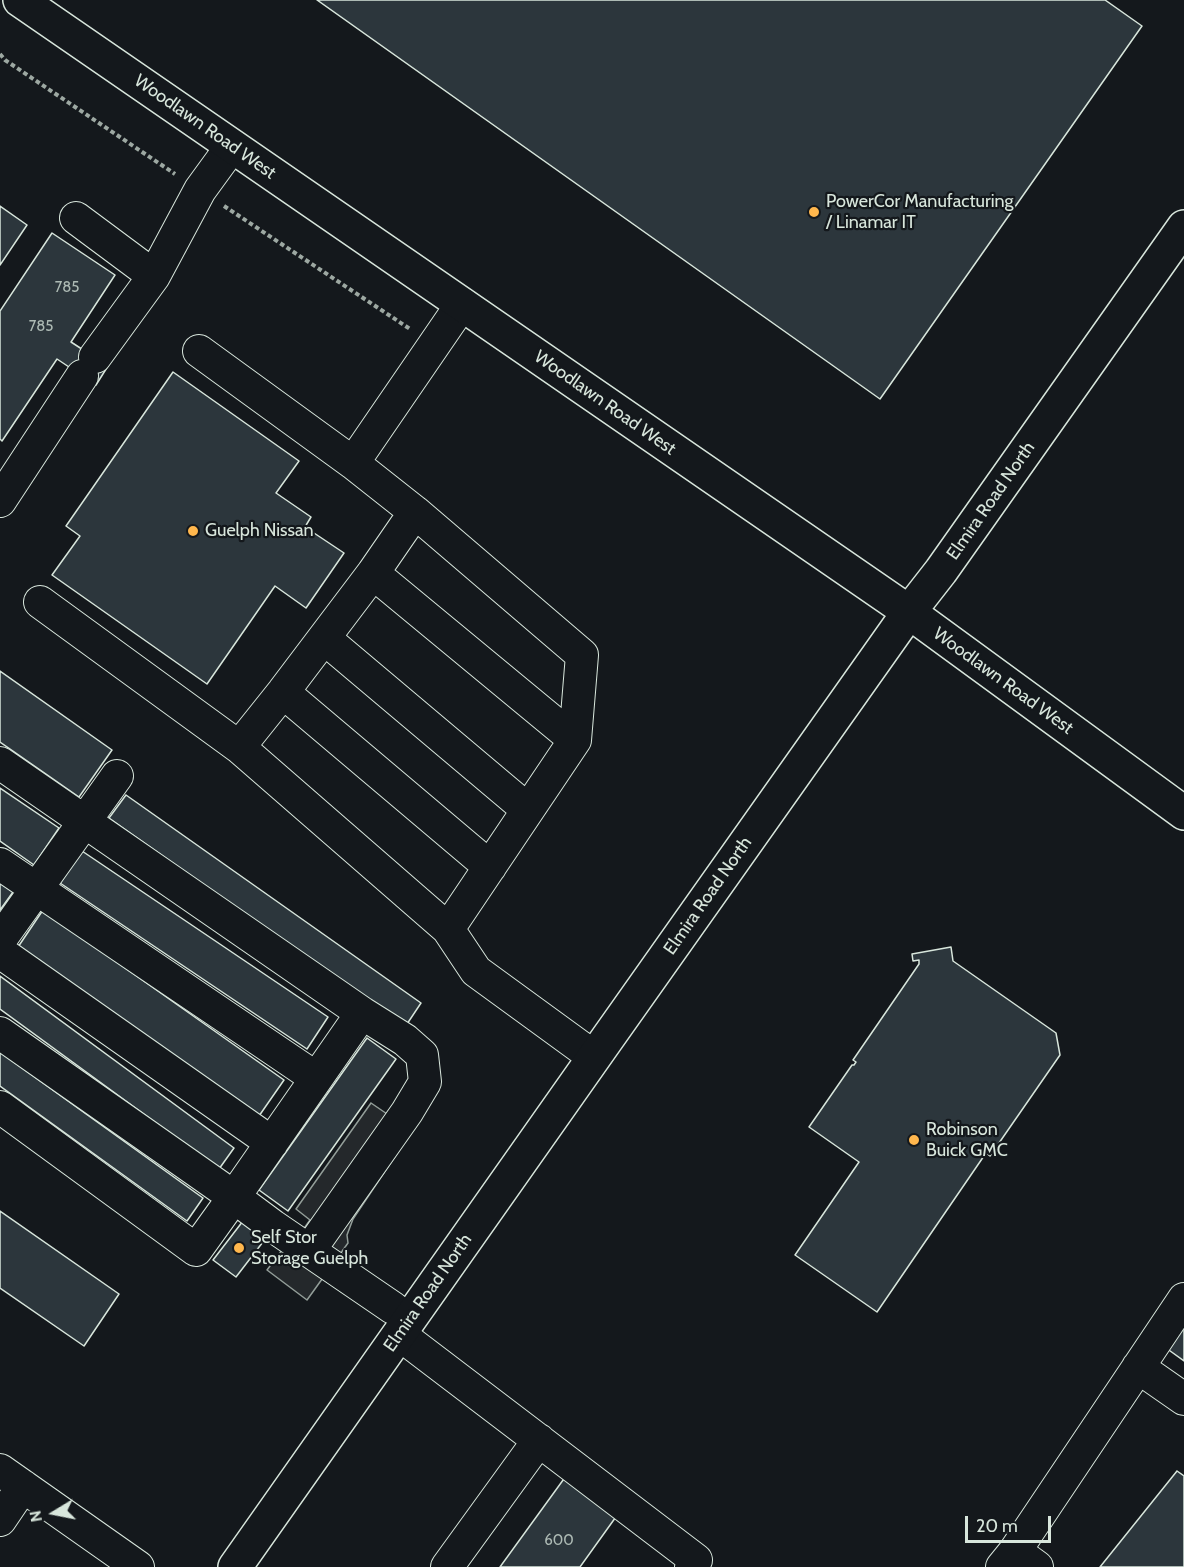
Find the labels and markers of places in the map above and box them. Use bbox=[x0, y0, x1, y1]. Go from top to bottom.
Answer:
place label: PowerCor Manufacturing / Linamar IT bbox=[826, 191, 1014, 234]
marker: PowerCor Manufacturing / Linamar IT bbox=[807, 205, 821, 219]
place label: Guelph Nissan bbox=[205, 520, 314, 542]
marker: Guelph Nissan bbox=[186, 524, 200, 538]
place label: Robinson Buick GMC bbox=[926, 1119, 1008, 1162]
marker: Robinson Buick GMC bbox=[907, 1133, 921, 1147]
place label: Self Stor Storage Guelph bbox=[251, 1227, 368, 1270]
marker: Self Stor Storage Guelph bbox=[232, 1241, 246, 1255]

